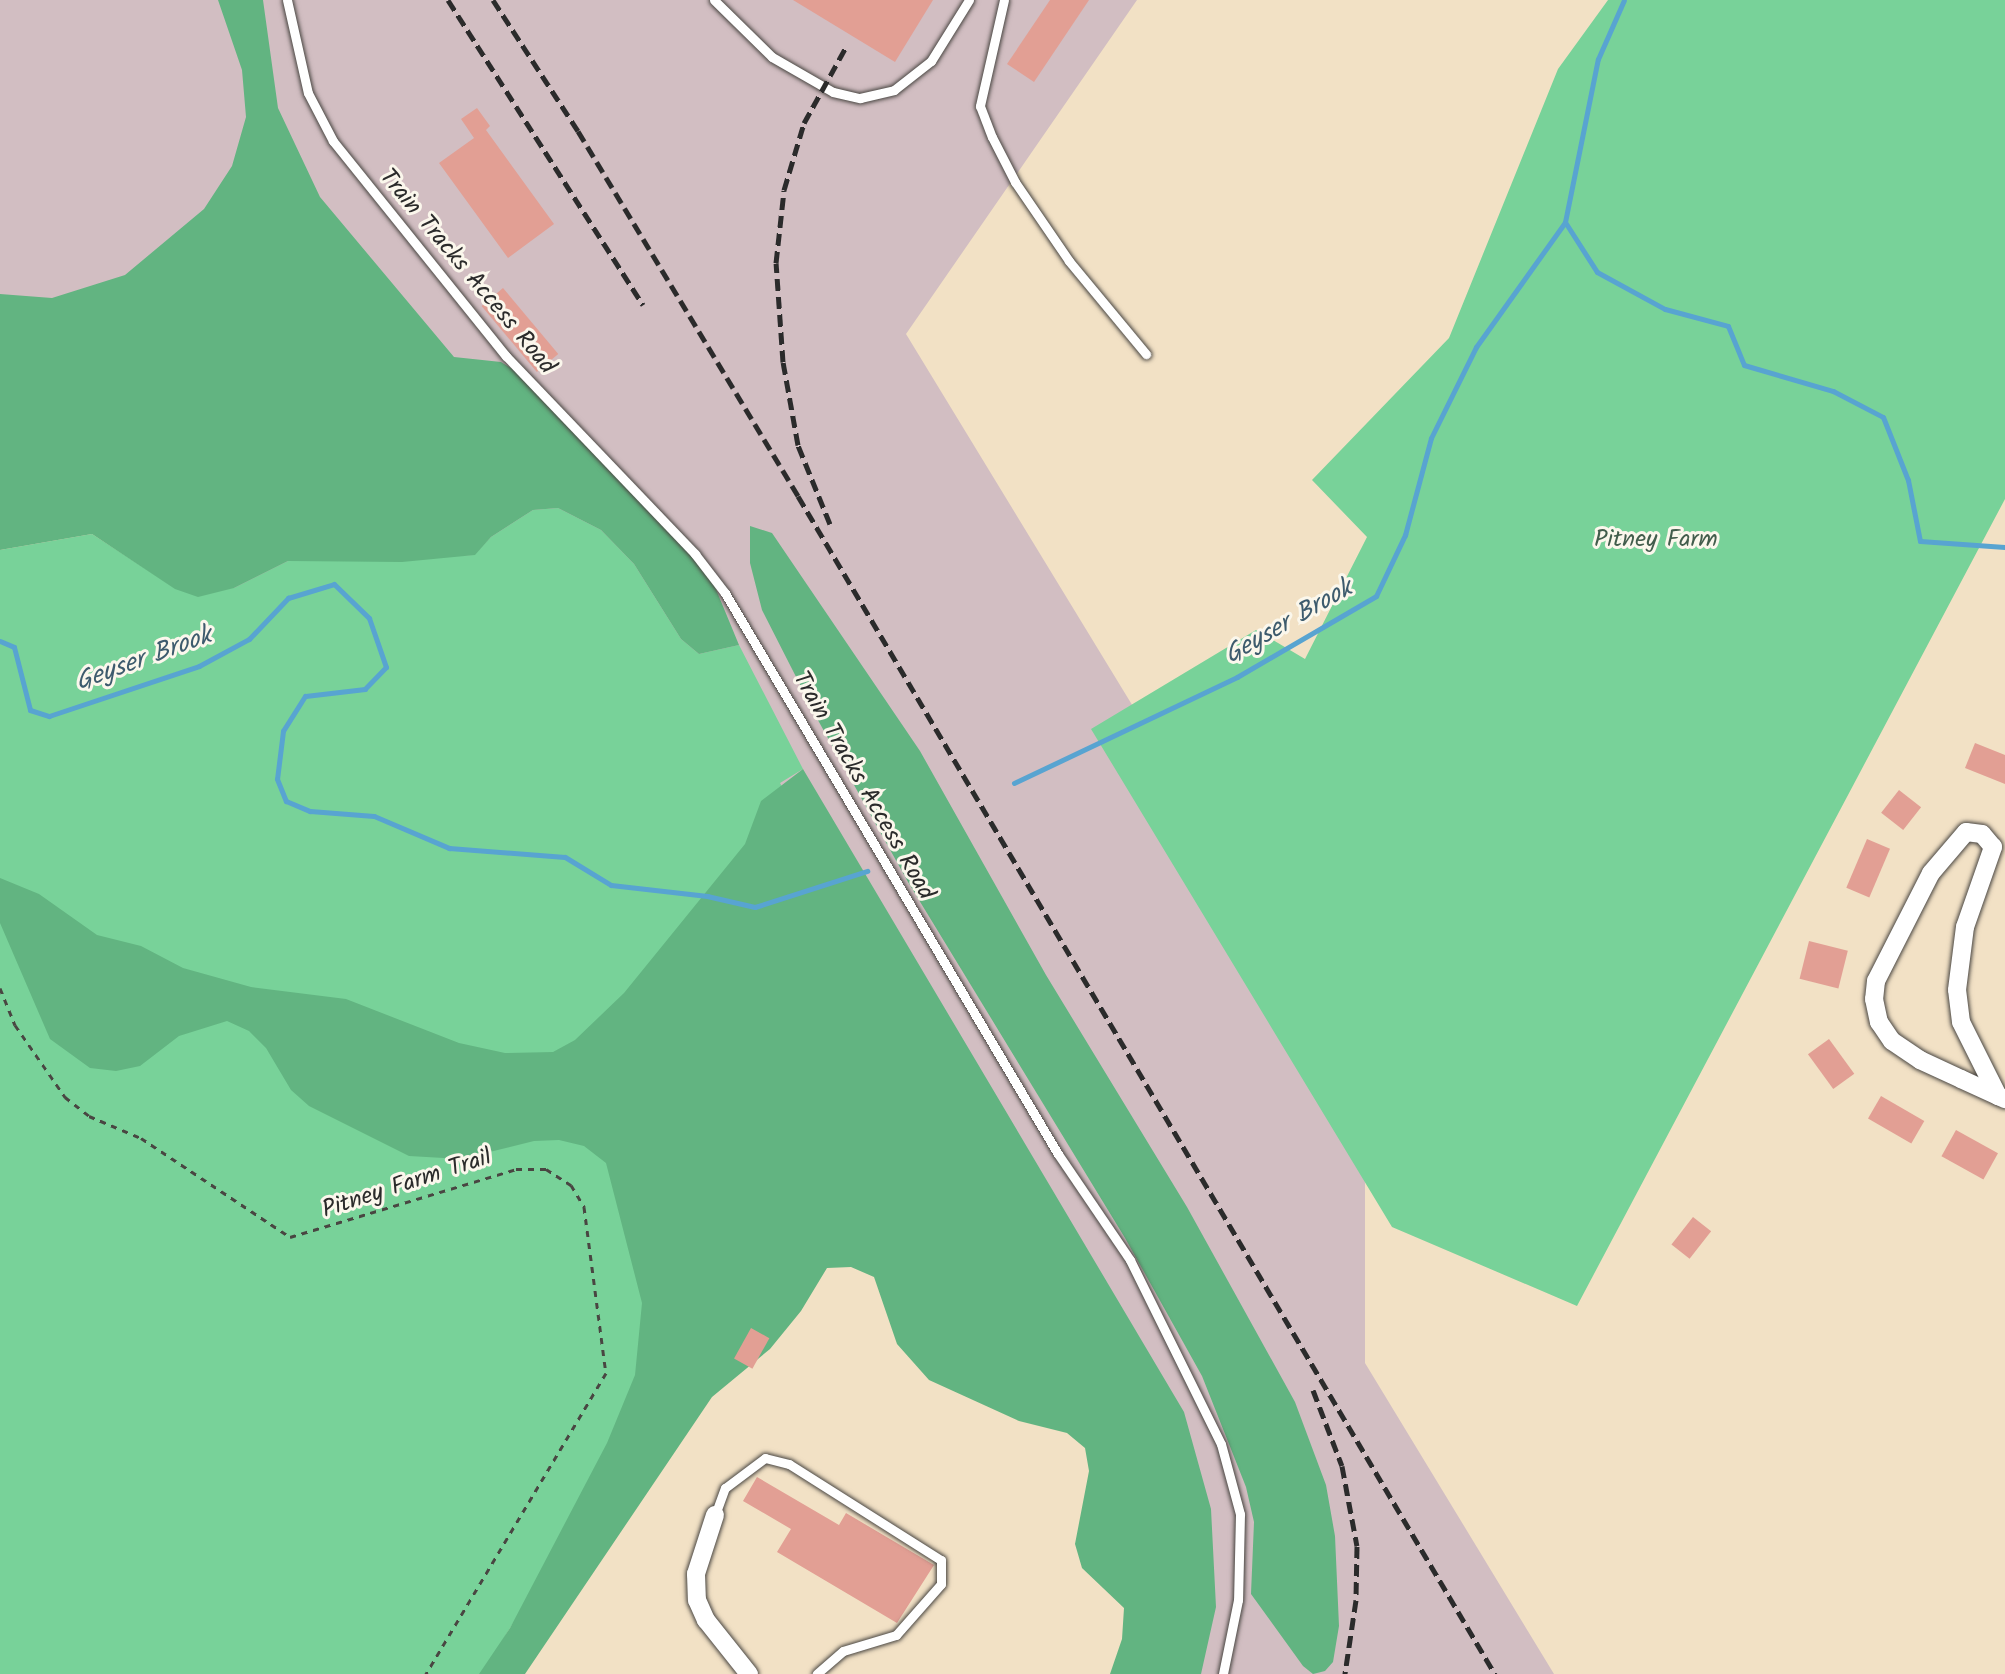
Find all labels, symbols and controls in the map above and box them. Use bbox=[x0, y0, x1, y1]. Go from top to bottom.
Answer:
street label: Train Tracks Access Road bbox=[373, 164, 561, 380]
park label: Pitney Farm bbox=[1594, 526, 1718, 554]
water label: Geyser Brook bbox=[1219, 574, 1359, 672]
water label: Geyser Brook bbox=[72, 621, 216, 699]
street label: Train Tracks Access Road bbox=[786, 667, 940, 905]
street label: Pitney Farm Trail bbox=[319, 1143, 495, 1225]

